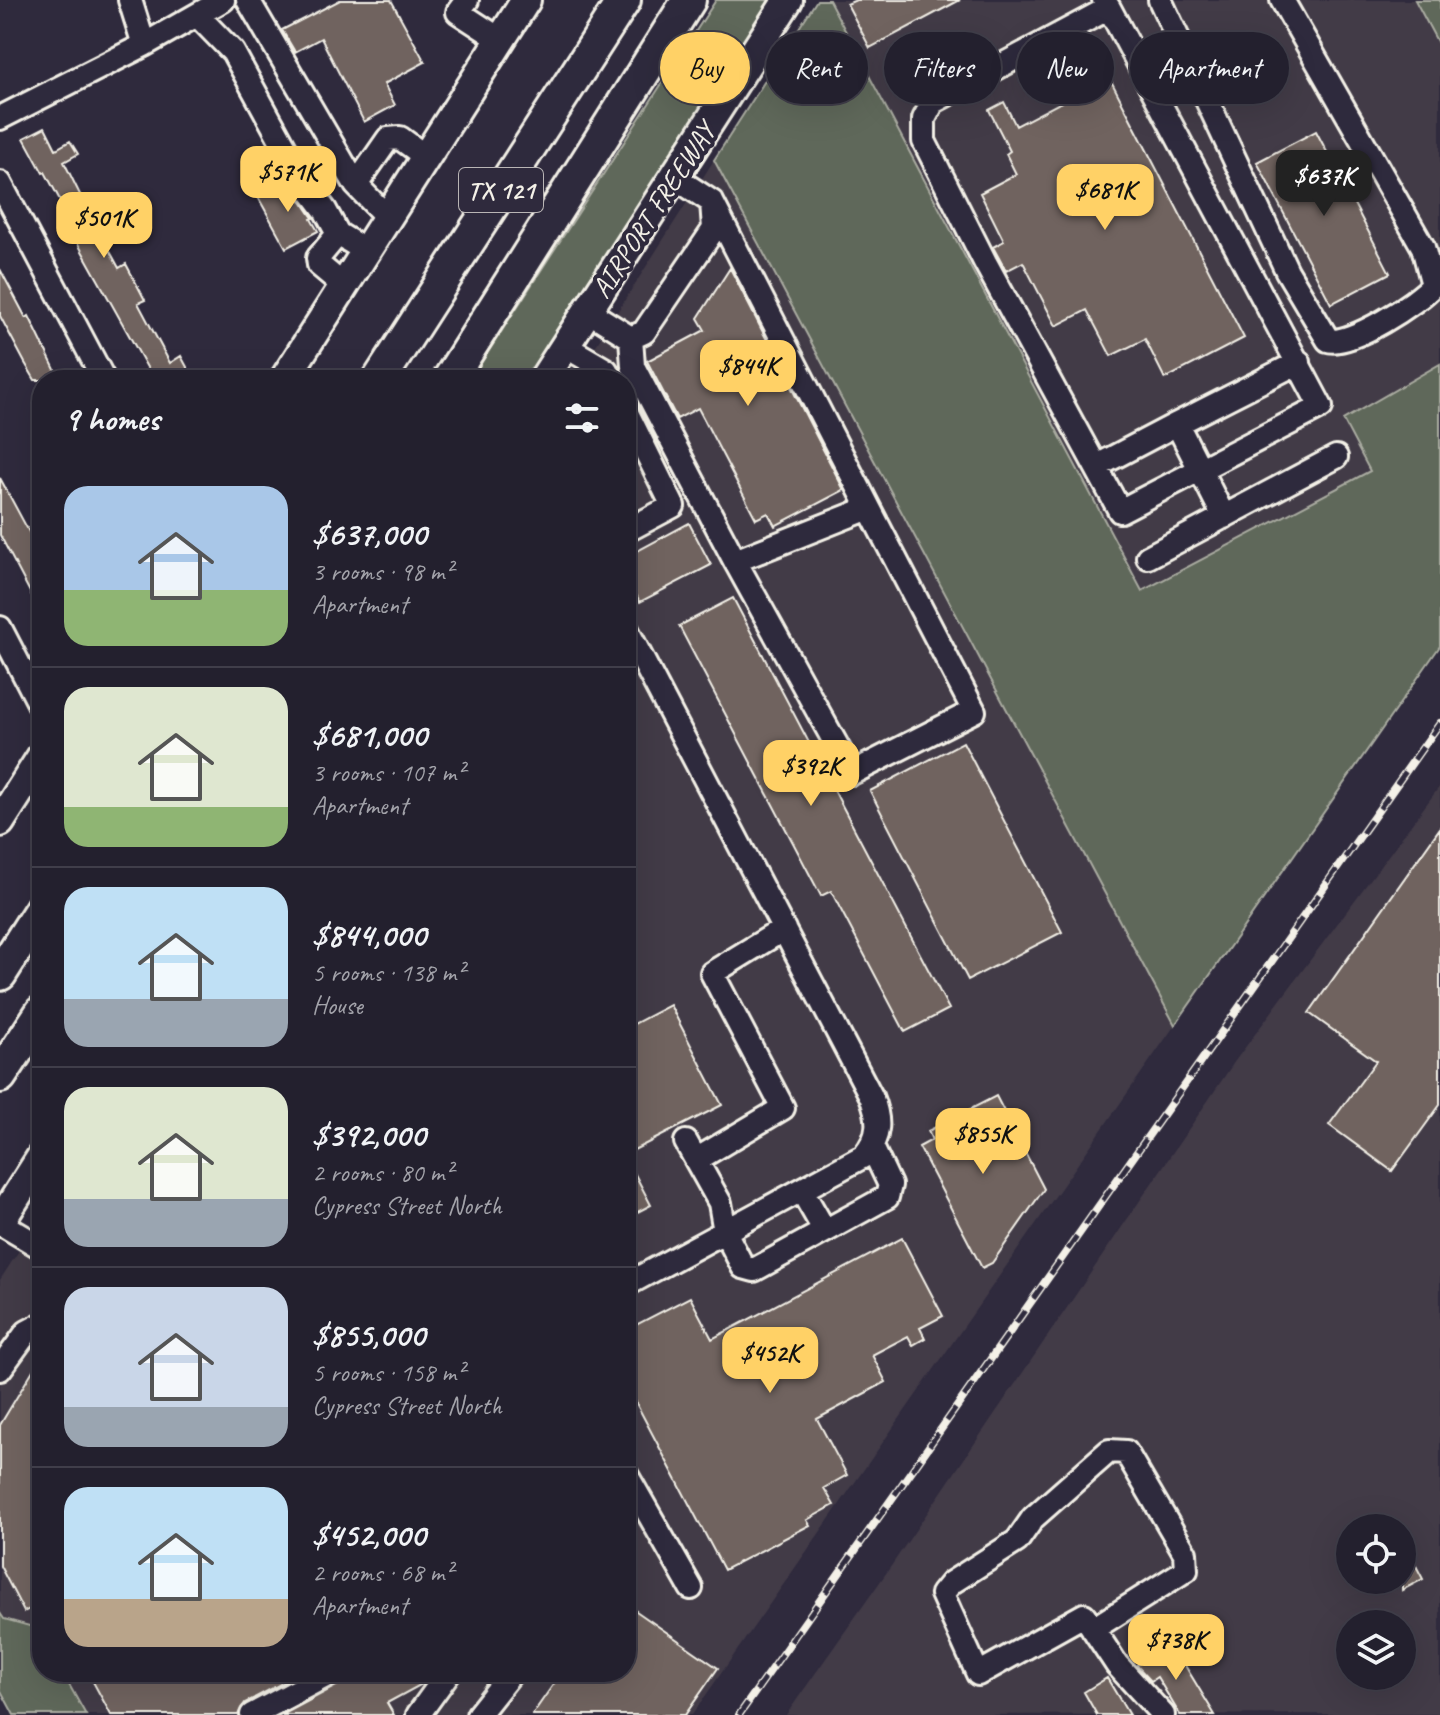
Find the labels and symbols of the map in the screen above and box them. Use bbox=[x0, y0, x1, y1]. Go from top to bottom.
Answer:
street label: AIRPORT FREEWAY bbox=[583, 112, 725, 304]
pin: $571K bbox=[232, 146, 344, 214]
pin: $637K bbox=[1268, 150, 1380, 218]
pin: $681K bbox=[1049, 164, 1161, 232]
road number: TX 121 bbox=[459, 168, 543, 212]
pin: $501K bbox=[48, 192, 160, 260]
pin: $844K bbox=[692, 340, 804, 408]
pin: $392K bbox=[755, 740, 867, 808]
pin: $855K bbox=[927, 1108, 1039, 1176]
pin: $452K bbox=[714, 1327, 826, 1395]
pin: $738K bbox=[1120, 1614, 1232, 1682]

